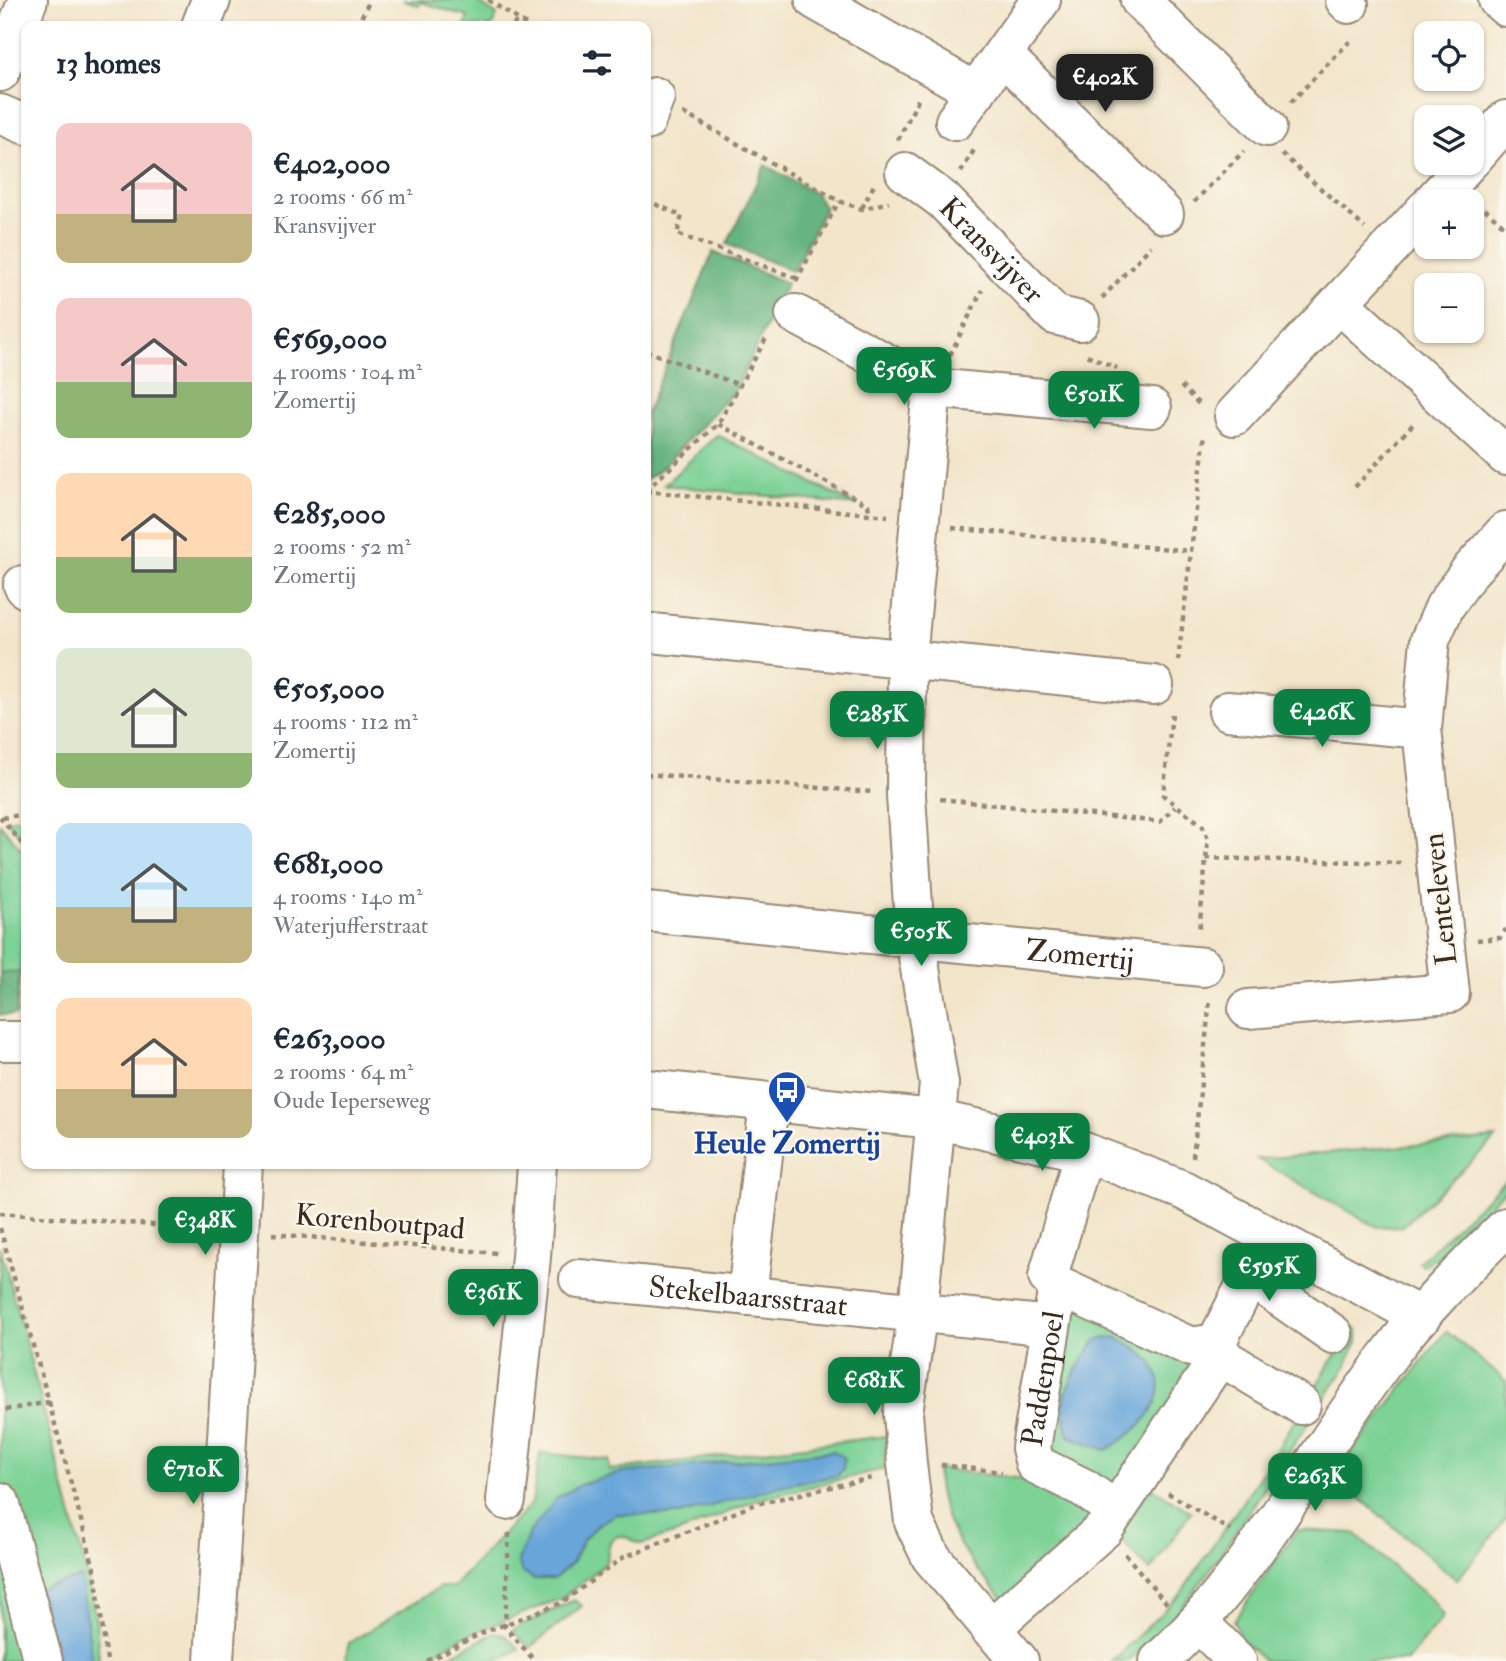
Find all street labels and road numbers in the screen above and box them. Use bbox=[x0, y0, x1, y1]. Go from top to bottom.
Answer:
street label: Kransvijver bbox=[932, 189, 1052, 311]
street label: Lenteleven bbox=[1415, 831, 1465, 967]
street label: Zomertij bbox=[1024, 931, 1136, 979]
street label: Korenboutpad bbox=[293, 1196, 467, 1248]
street label: Stekelbaarsstraat bbox=[647, 1268, 850, 1324]
street label: Paddenpoel bbox=[1013, 1308, 1072, 1449]

